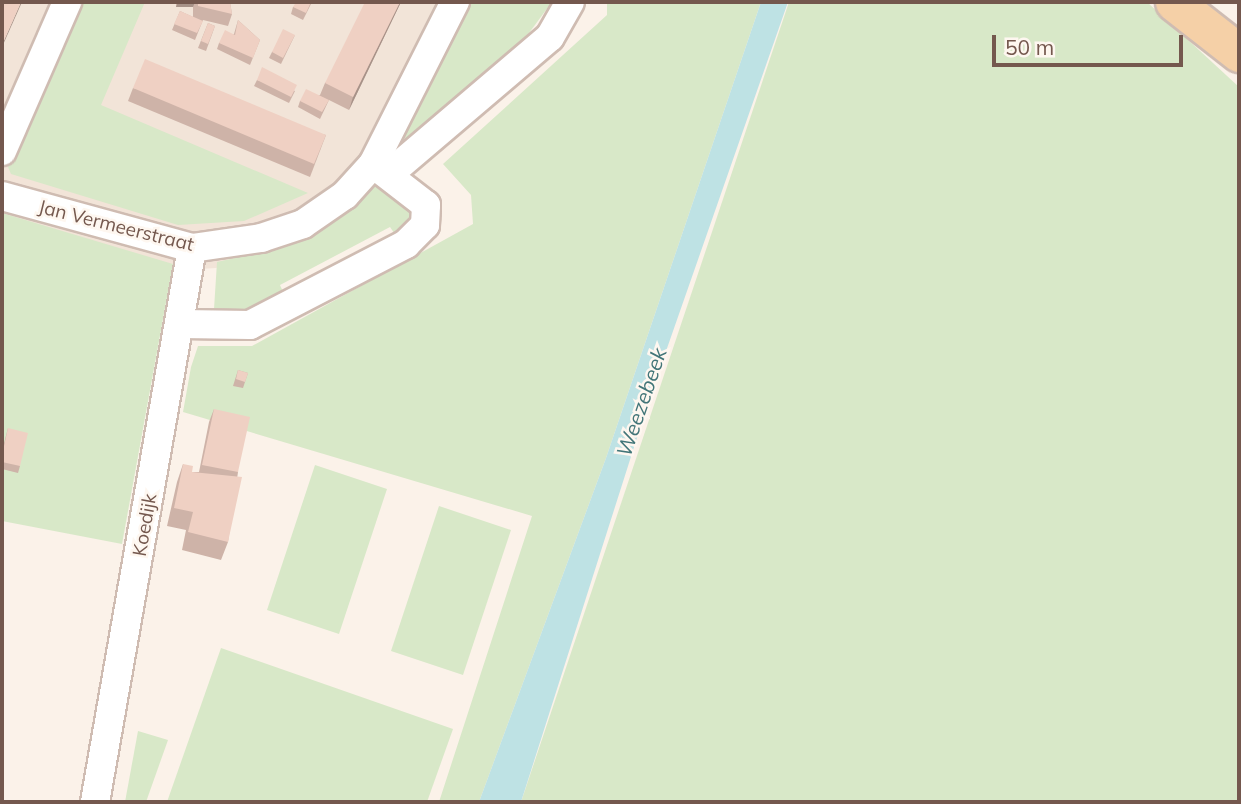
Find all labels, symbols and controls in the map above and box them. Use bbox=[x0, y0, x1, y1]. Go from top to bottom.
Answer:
scale bar bbox=[996, 21, 1187, 65]
text: 50 m bbox=[1005, 34, 1054, 60]
street label: Jan Vermeerstraat bbox=[36, 196, 196, 256]
water label: Weezebeek bbox=[611, 344, 671, 460]
street label: Koedijk bbox=[128, 492, 162, 558]

